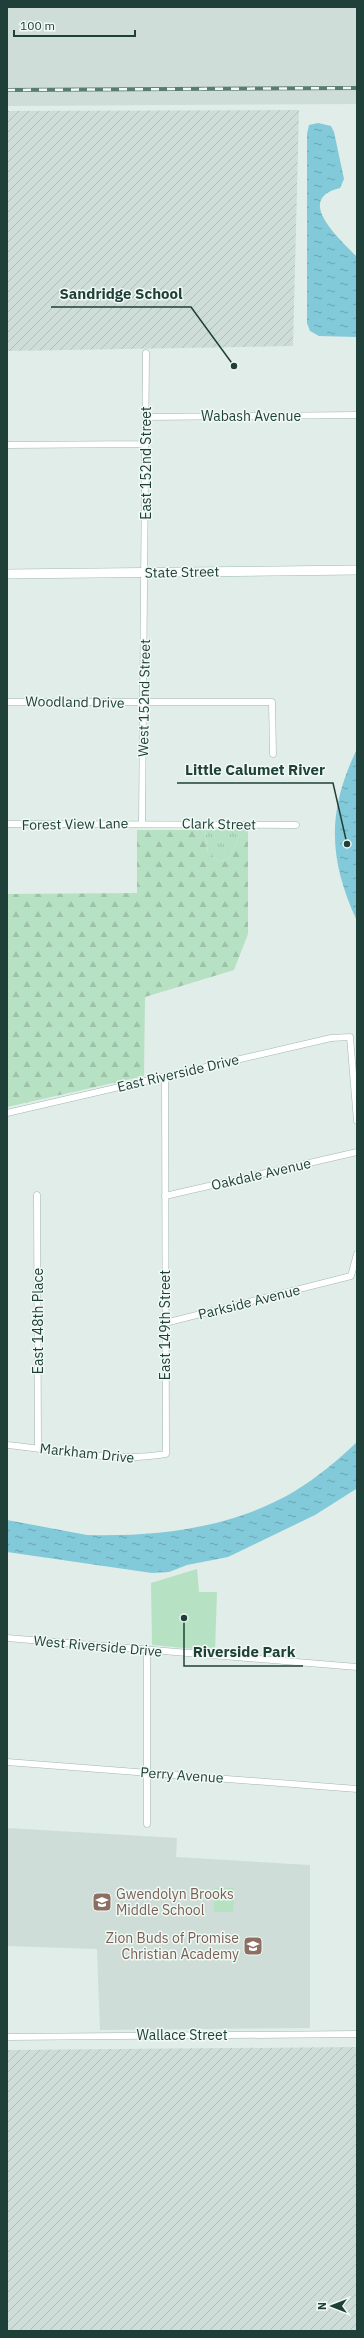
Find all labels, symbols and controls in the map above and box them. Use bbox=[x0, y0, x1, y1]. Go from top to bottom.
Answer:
scale bar bbox=[14, 12, 135, 38]
text: 100 m bbox=[20, 18, 55, 33]
callout: Sandridge School bbox=[51, 280, 191, 307]
text: Sandridge School bbox=[59, 284, 183, 303]
street label: East 152nd Street bbox=[137, 406, 155, 520]
street label: Wabash Avenue bbox=[201, 407, 301, 425]
street label: State Street bbox=[144, 562, 220, 582]
street label: West 152nd Street bbox=[134, 639, 154, 757]
street label: Woodland Drive bbox=[25, 692, 125, 712]
callout: Little Calumet River bbox=[177, 756, 333, 783]
text: Little Calumet River bbox=[185, 760, 325, 779]
street label: Forest View Lane bbox=[21, 814, 129, 834]
street label: Clark Street bbox=[182, 814, 256, 834]
street label: East Riverside Drive bbox=[115, 1050, 241, 1096]
street label: Oakdale Avenue bbox=[209, 1154, 313, 1194]
street label: East 148th Place bbox=[29, 1268, 47, 1374]
street label: East 149th Street bbox=[156, 1270, 174, 1380]
street label: Parkside Avenue bbox=[196, 1281, 302, 1323]
street label: Markham Drive bbox=[39, 1439, 135, 1467]
street label: West Riverside Drive bbox=[33, 1631, 163, 1661]
callout: Riverside Park bbox=[184, 1639, 303, 1666]
text: Riverside Park bbox=[193, 1642, 296, 1661]
street label: Perry Avenue bbox=[140, 1763, 225, 1787]
place label: Gwendolyn Brooks Middle School bbox=[116, 1885, 234, 1919]
school or university icon: Gwendolyn Brooks Middle School bbox=[91, 1891, 113, 1913]
place label: Zion Buds of Promise Christian Academy bbox=[106, 1929, 239, 1963]
school or university icon: Zion Buds of Promise Christian Academy bbox=[242, 1935, 264, 1957]
street label: Wallace Street bbox=[136, 2026, 228, 2044]
north arrow bbox=[312, 2286, 352, 2326]
text: N bbox=[315, 2302, 329, 2310]

